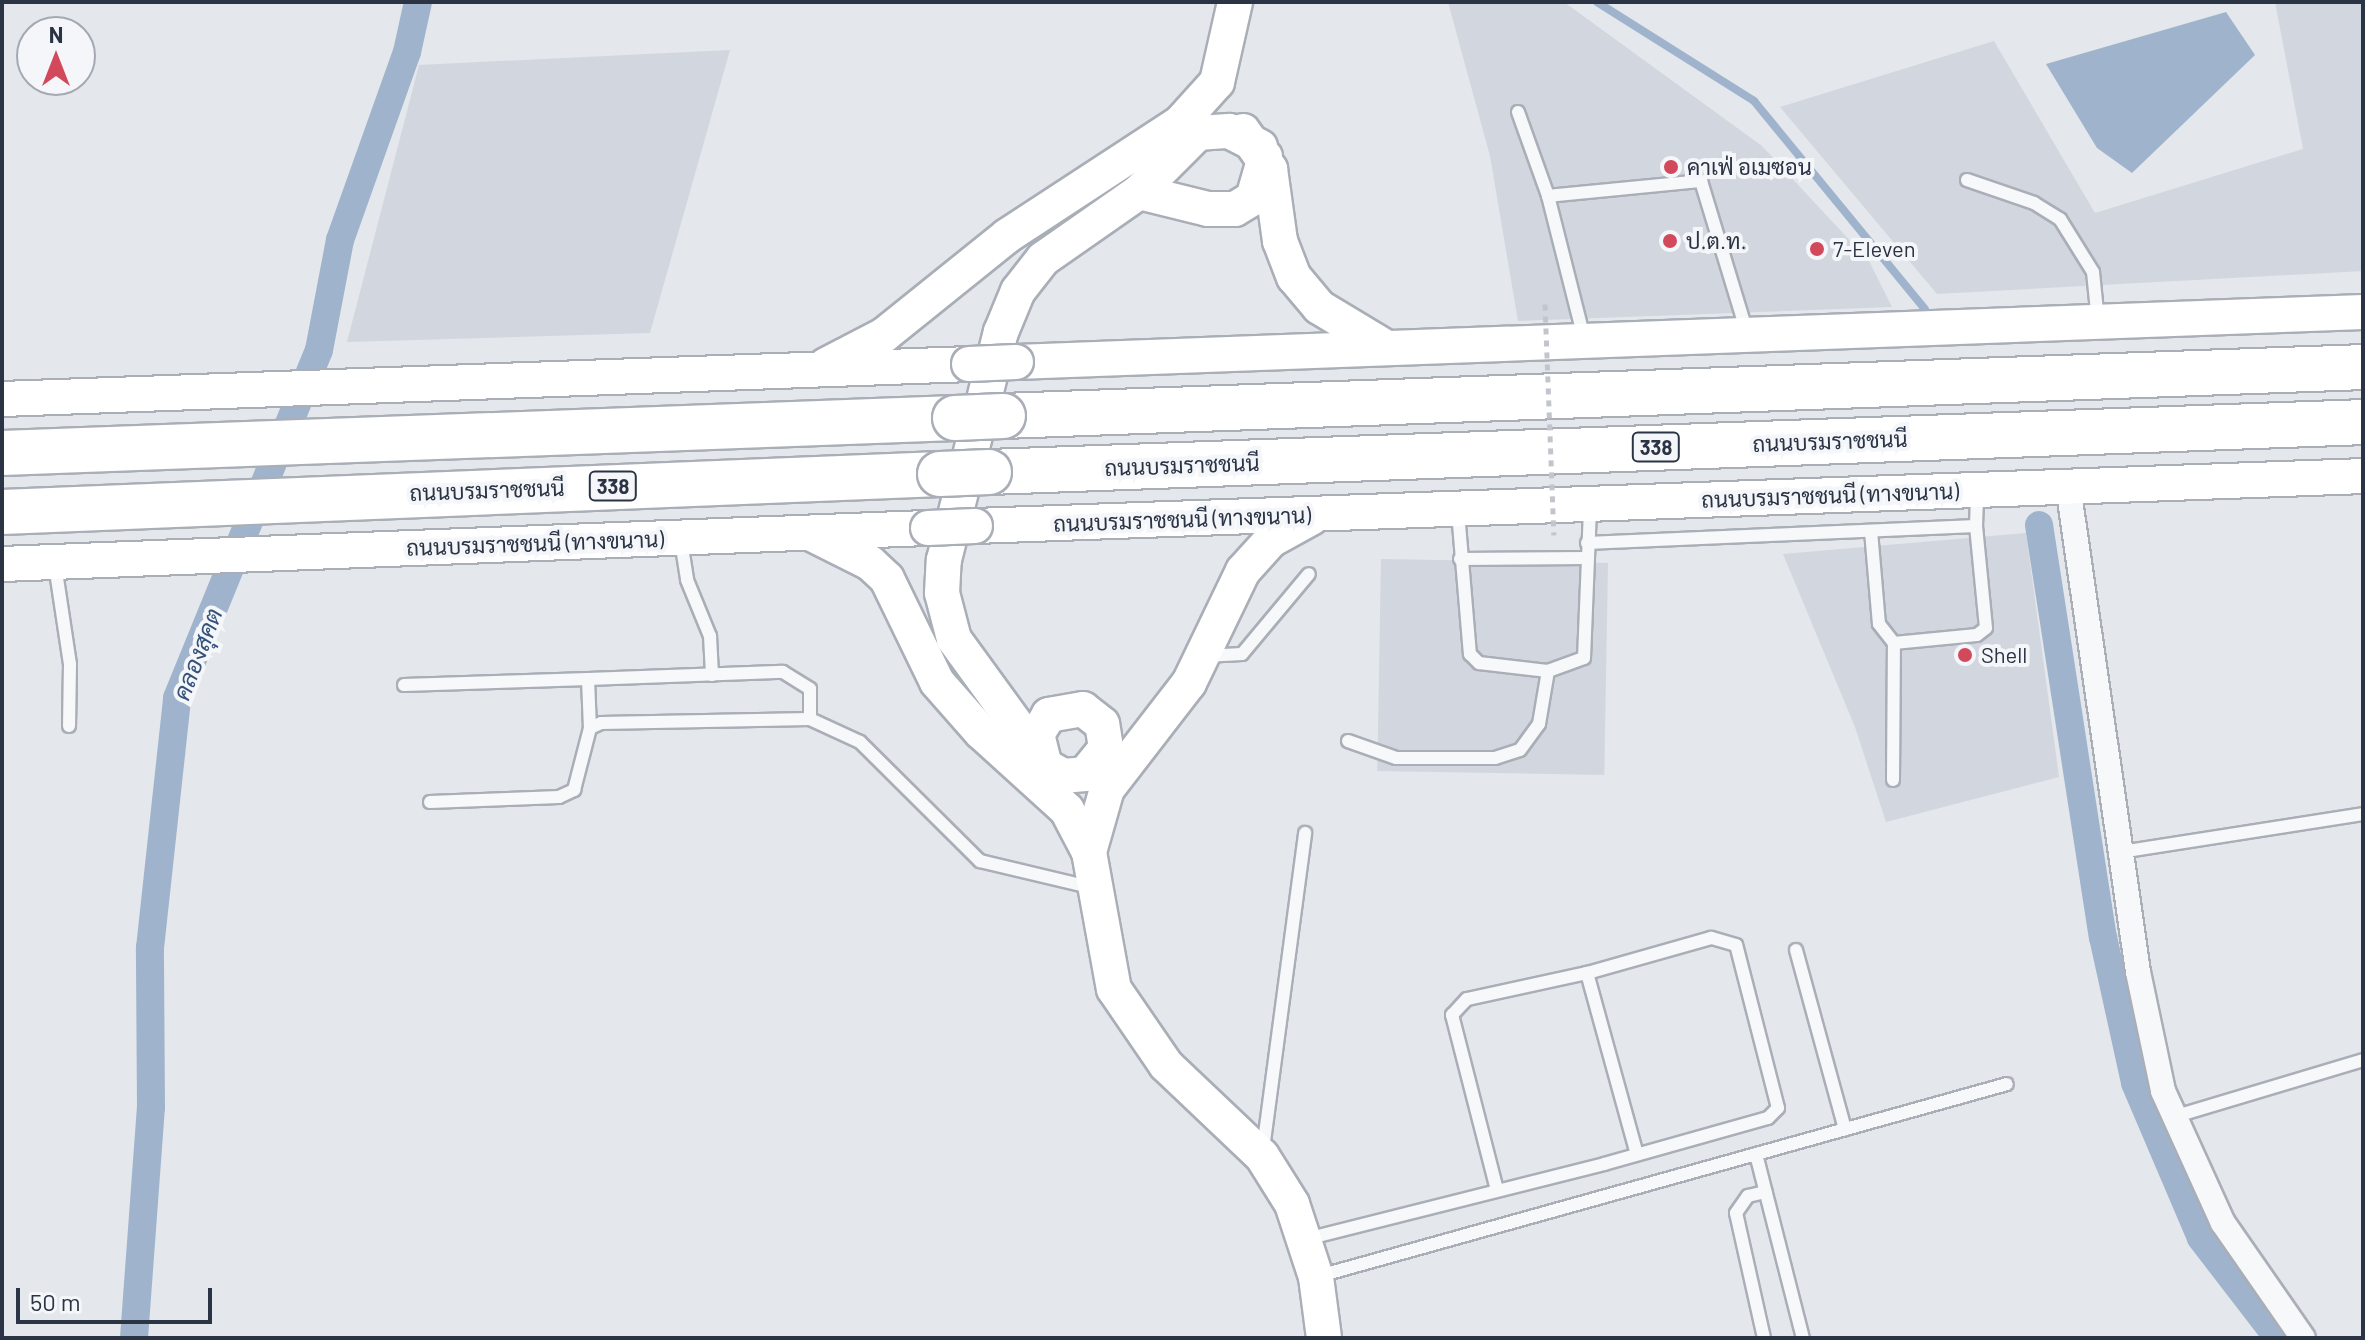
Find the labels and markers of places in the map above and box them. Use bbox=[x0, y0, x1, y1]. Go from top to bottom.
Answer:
place label: คาเฟ่ อเมซอน bbox=[1687, 154, 1812, 180]
marker: คาเฟ่ อเมซอน bbox=[1662, 158, 1680, 176]
place label: ป.ต.ท. bbox=[1686, 228, 1747, 254]
marker: ป.ต.ท. bbox=[1661, 232, 1679, 250]
place label: 7-Eleven bbox=[1833, 236, 1916, 262]
marker: 7-Eleven bbox=[1808, 240, 1826, 258]
place label: Shell bbox=[1981, 642, 2027, 668]
marker: Shell bbox=[1956, 646, 1974, 664]

